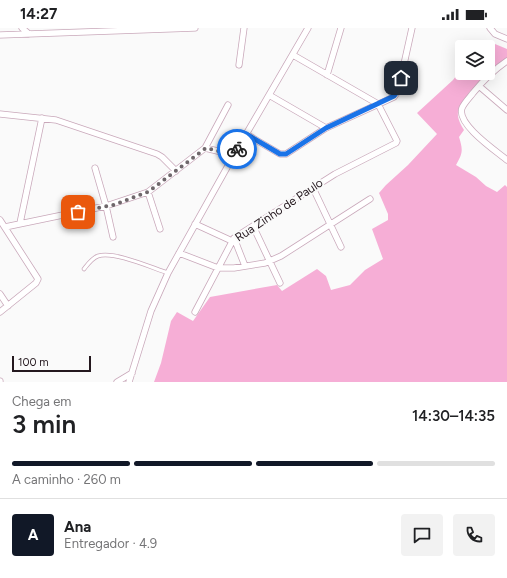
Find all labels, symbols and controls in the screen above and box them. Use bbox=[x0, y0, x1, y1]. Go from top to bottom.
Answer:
text: 14:27 bbox=[20, 5, 57, 23]
map controls bbox=[455, 40, 495, 80]
button: layers bbox=[455, 40, 495, 80]
pin bbox=[384, 61, 418, 95]
icon: home bbox=[390, 67, 412, 89]
courier bbox=[217, 129, 257, 169]
icon: bike bbox=[226, 138, 248, 160]
street label: Rua Zinho de Paulo bbox=[232, 175, 326, 245]
pin bbox=[61, 195, 95, 229]
icon: bag bbox=[67, 201, 89, 223]
scale bar bbox=[12, 354, 91, 373]
text: 100 m bbox=[18, 356, 49, 369]
text: Chega em bbox=[12, 394, 71, 409]
text: 14:30–14:35 bbox=[412, 407, 495, 425]
text: 3 min bbox=[12, 408, 76, 440]
text: A caminho · 260 m bbox=[12, 472, 121, 487]
button: chat bbox=[401, 514, 443, 556]
button: phone bbox=[453, 514, 495, 556]
text: Ana bbox=[64, 518, 91, 536]
text: A bbox=[28, 526, 38, 544]
text: Entregador · 4.9 bbox=[64, 536, 157, 551]

